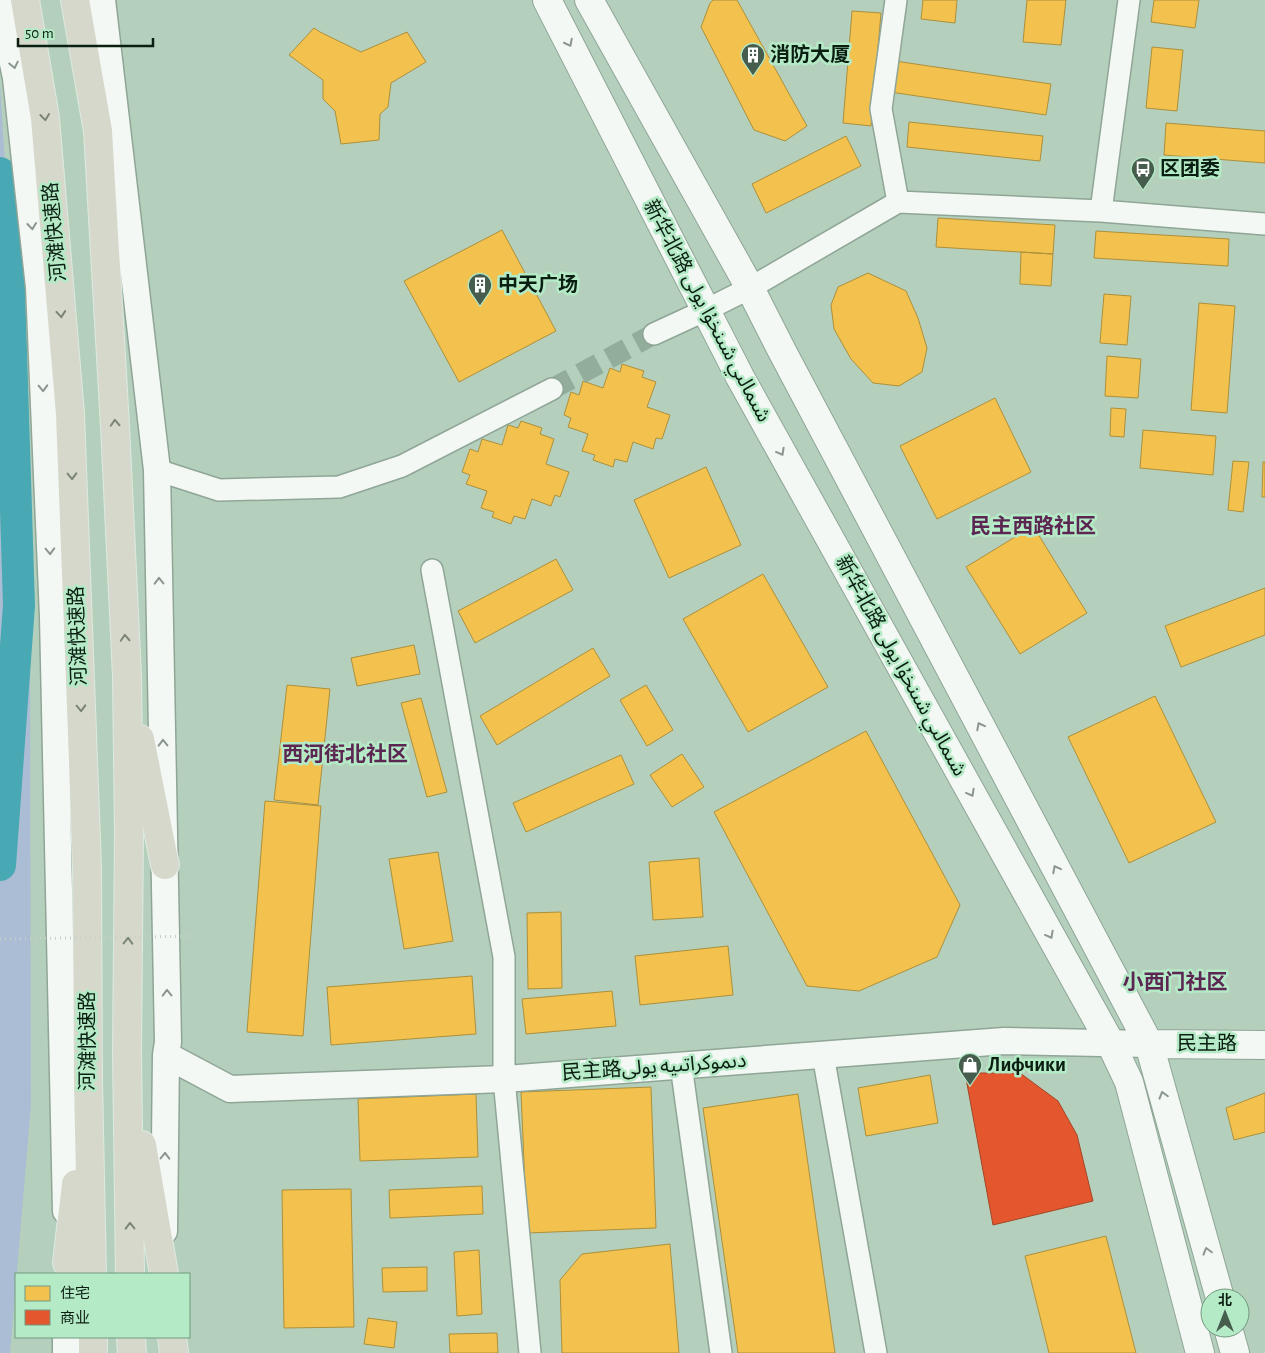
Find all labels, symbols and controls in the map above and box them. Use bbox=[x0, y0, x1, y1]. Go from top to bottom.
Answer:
scale bar bbox=[18, 15, 152, 47]
text: 50 m bbox=[25, 26, 54, 41]
one-way arrow bbox=[563, 38, 573, 47]
building icon: 消防大厦 bbox=[740, 42, 766, 76]
place label: 消防大厦 bbox=[770, 44, 850, 65]
one-way arrow bbox=[8, 60, 18, 69]
one-way arrow bbox=[39, 113, 50, 121]
bus stop icon: 区团委 bbox=[1130, 156, 1156, 190]
place label: 区团委 bbox=[1160, 158, 1220, 179]
street label: 河滩快速路 bbox=[40, 181, 69, 283]
street label: 新华北路 شىمالىي شىنخۇا يولى bbox=[636, 196, 776, 427]
one-way arrow bbox=[26, 223, 37, 231]
building icon: 中天广场 bbox=[467, 272, 493, 306]
place label: 中天广场 bbox=[498, 273, 578, 295]
one-way arrow bbox=[56, 310, 67, 318]
one-way arrow bbox=[38, 385, 48, 393]
one-way arrow bbox=[109, 419, 120, 427]
one-way arrow bbox=[775, 446, 785, 455]
one-way arrow bbox=[67, 472, 77, 480]
district label: 民主西路社区 bbox=[970, 515, 1096, 537]
one-way arrow bbox=[45, 547, 55, 555]
street label: 新华北路 شىمالىي شىنخۇا يولى bbox=[828, 552, 972, 782]
one-way arrow bbox=[154, 577, 164, 584]
street label: 河滩快速路 bbox=[65, 586, 90, 686]
one-way arrow bbox=[120, 634, 131, 642]
one-way arrow bbox=[76, 705, 86, 713]
one-way arrow bbox=[976, 722, 986, 731]
one-way arrow bbox=[157, 739, 168, 747]
district label: 西河街北社区 bbox=[282, 743, 408, 765]
one-way arrow bbox=[965, 787, 975, 796]
one-way arrow bbox=[1052, 866, 1062, 875]
one-way arrow bbox=[1044, 929, 1054, 938]
one-way arrow bbox=[123, 936, 133, 944]
district label: 小西门社区 bbox=[1123, 971, 1228, 993]
one-way arrow bbox=[162, 989, 173, 997]
street label: 河滩快速路 bbox=[77, 991, 98, 1091]
street label: 民主路 bbox=[1177, 1033, 1237, 1054]
street label: 民主路دىموكراتىيە يولى bbox=[561, 1050, 747, 1084]
shop icon: Лифчики bbox=[957, 1052, 983, 1086]
place label: Лифчики bbox=[988, 1055, 1066, 1075]
one-way arrow bbox=[1158, 1090, 1169, 1099]
one-way arrow bbox=[160, 1151, 170, 1159]
one-way arrow bbox=[124, 1221, 135, 1229]
one-way arrow bbox=[1202, 1247, 1212, 1256]
legend bbox=[15, 1273, 190, 1338]
text: 住宅 bbox=[60, 1285, 90, 1301]
north arrow bbox=[1200, 1288, 1250, 1338]
text: 北 bbox=[1218, 1293, 1232, 1308]
text: 商业 bbox=[60, 1310, 90, 1326]

